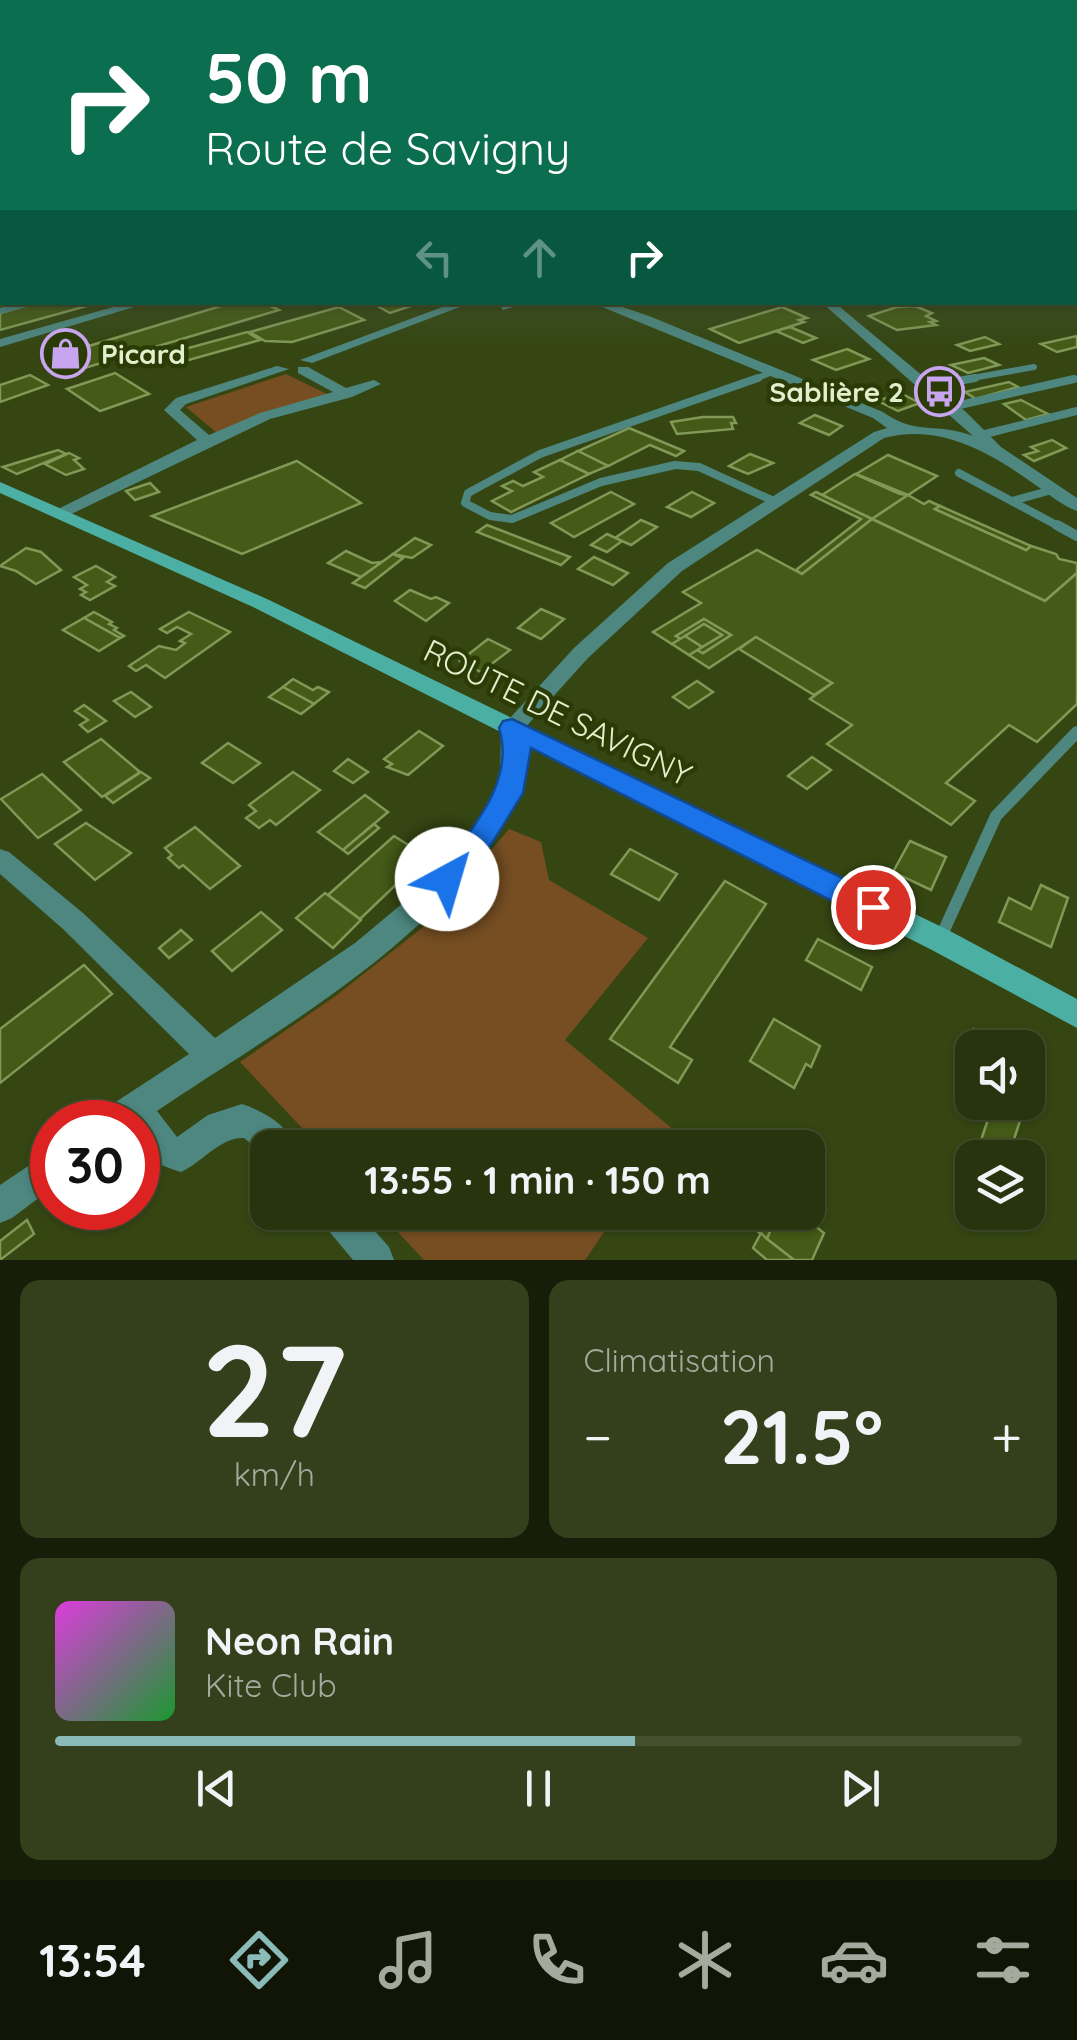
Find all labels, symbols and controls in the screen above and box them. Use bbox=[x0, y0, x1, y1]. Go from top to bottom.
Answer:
text: 50 m bbox=[205, 33, 372, 121]
icon: right bbox=[40, 40, 170, 170]
text: Route de Savigny bbox=[205, 120, 570, 176]
icon: left bbox=[407, 230, 462, 285]
icon: ahead bbox=[512, 230, 567, 285]
icon: right bbox=[617, 230, 672, 285]
shop icon: Picard bbox=[40, 327, 92, 379]
place label: Picard bbox=[101, 336, 186, 371]
bus stop icon: Sablière 2 bbox=[913, 365, 965, 417]
place label: Sablière 2 bbox=[770, 374, 904, 409]
street label: ROUTE DE SAVIGNY bbox=[418, 630, 699, 794]
position arrow bbox=[395, 827, 499, 931]
pin bbox=[831, 865, 916, 950]
icon: arrive bbox=[846, 880, 901, 935]
map controls bbox=[955, 1030, 1045, 1230]
button: sound bbox=[955, 1030, 1045, 1120]
speed limit sign: 30 bbox=[30, 1100, 160, 1230]
button: layers bbox=[955, 1140, 1045, 1230]
text: 13:55 · 1 min · 150 m bbox=[364, 1156, 711, 1204]
text: 27 bbox=[202, 1307, 347, 1470]
text: Climatisation bbox=[584, 1340, 775, 1380]
text: 21.5° bbox=[720, 1389, 883, 1483]
text: − bbox=[584, 1402, 612, 1471]
text: + bbox=[991, 1402, 1022, 1471]
text: km/h bbox=[234, 1454, 315, 1494]
text: Neon Rain bbox=[205, 1617, 394, 1665]
text: Kite Club bbox=[205, 1665, 337, 1705]
icon: previous bbox=[189, 1761, 244, 1816]
icon: pause bbox=[511, 1761, 566, 1816]
icon: next bbox=[833, 1761, 888, 1816]
icon: directions bbox=[224, 1925, 294, 1995]
icon: music bbox=[373, 1925, 443, 1995]
icon: phone bbox=[522, 1925, 592, 1995]
icon: climate bbox=[670, 1925, 740, 1995]
icon: car bbox=[819, 1925, 889, 1995]
icon: filters bbox=[968, 1925, 1038, 1995]
text: 13:54 bbox=[39, 1932, 146, 1988]

